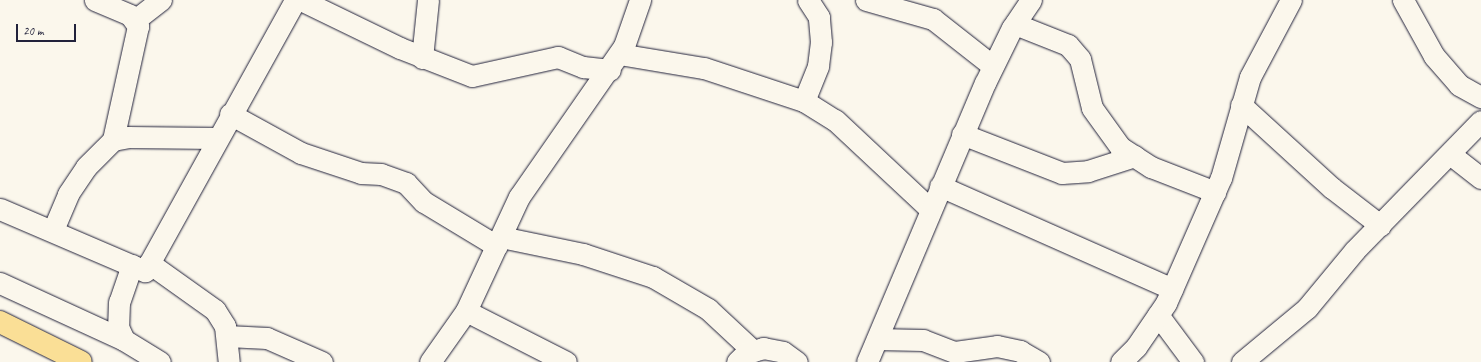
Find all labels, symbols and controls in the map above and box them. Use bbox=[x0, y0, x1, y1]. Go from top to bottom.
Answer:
scale bar bbox=[18, 16, 78, 42]
text: 20 m bbox=[23, 23, 43, 39]

